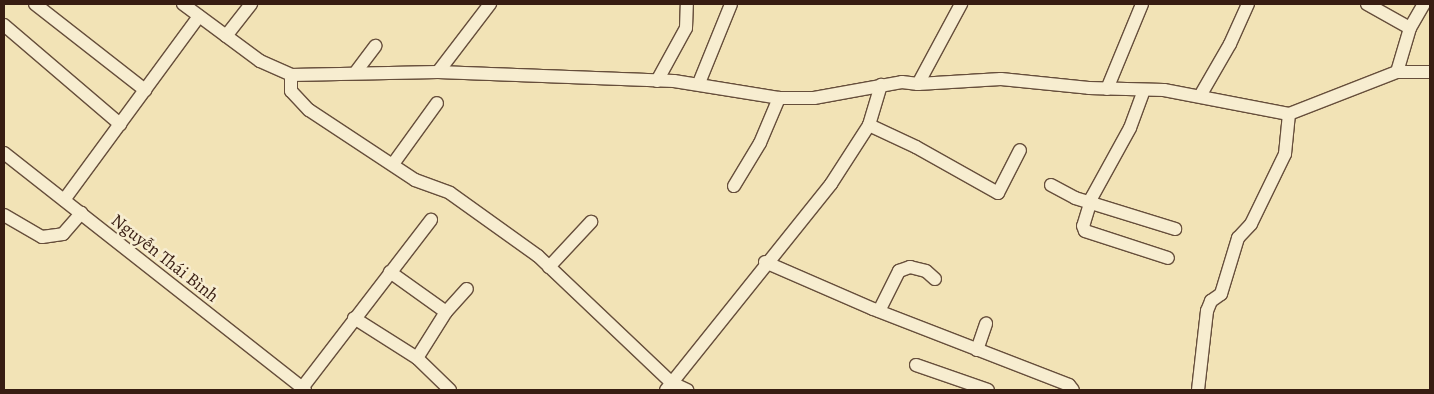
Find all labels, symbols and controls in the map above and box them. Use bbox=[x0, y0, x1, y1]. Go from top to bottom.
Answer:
street label: Nguyễn Thái Bình bbox=[107, 209, 223, 307]

